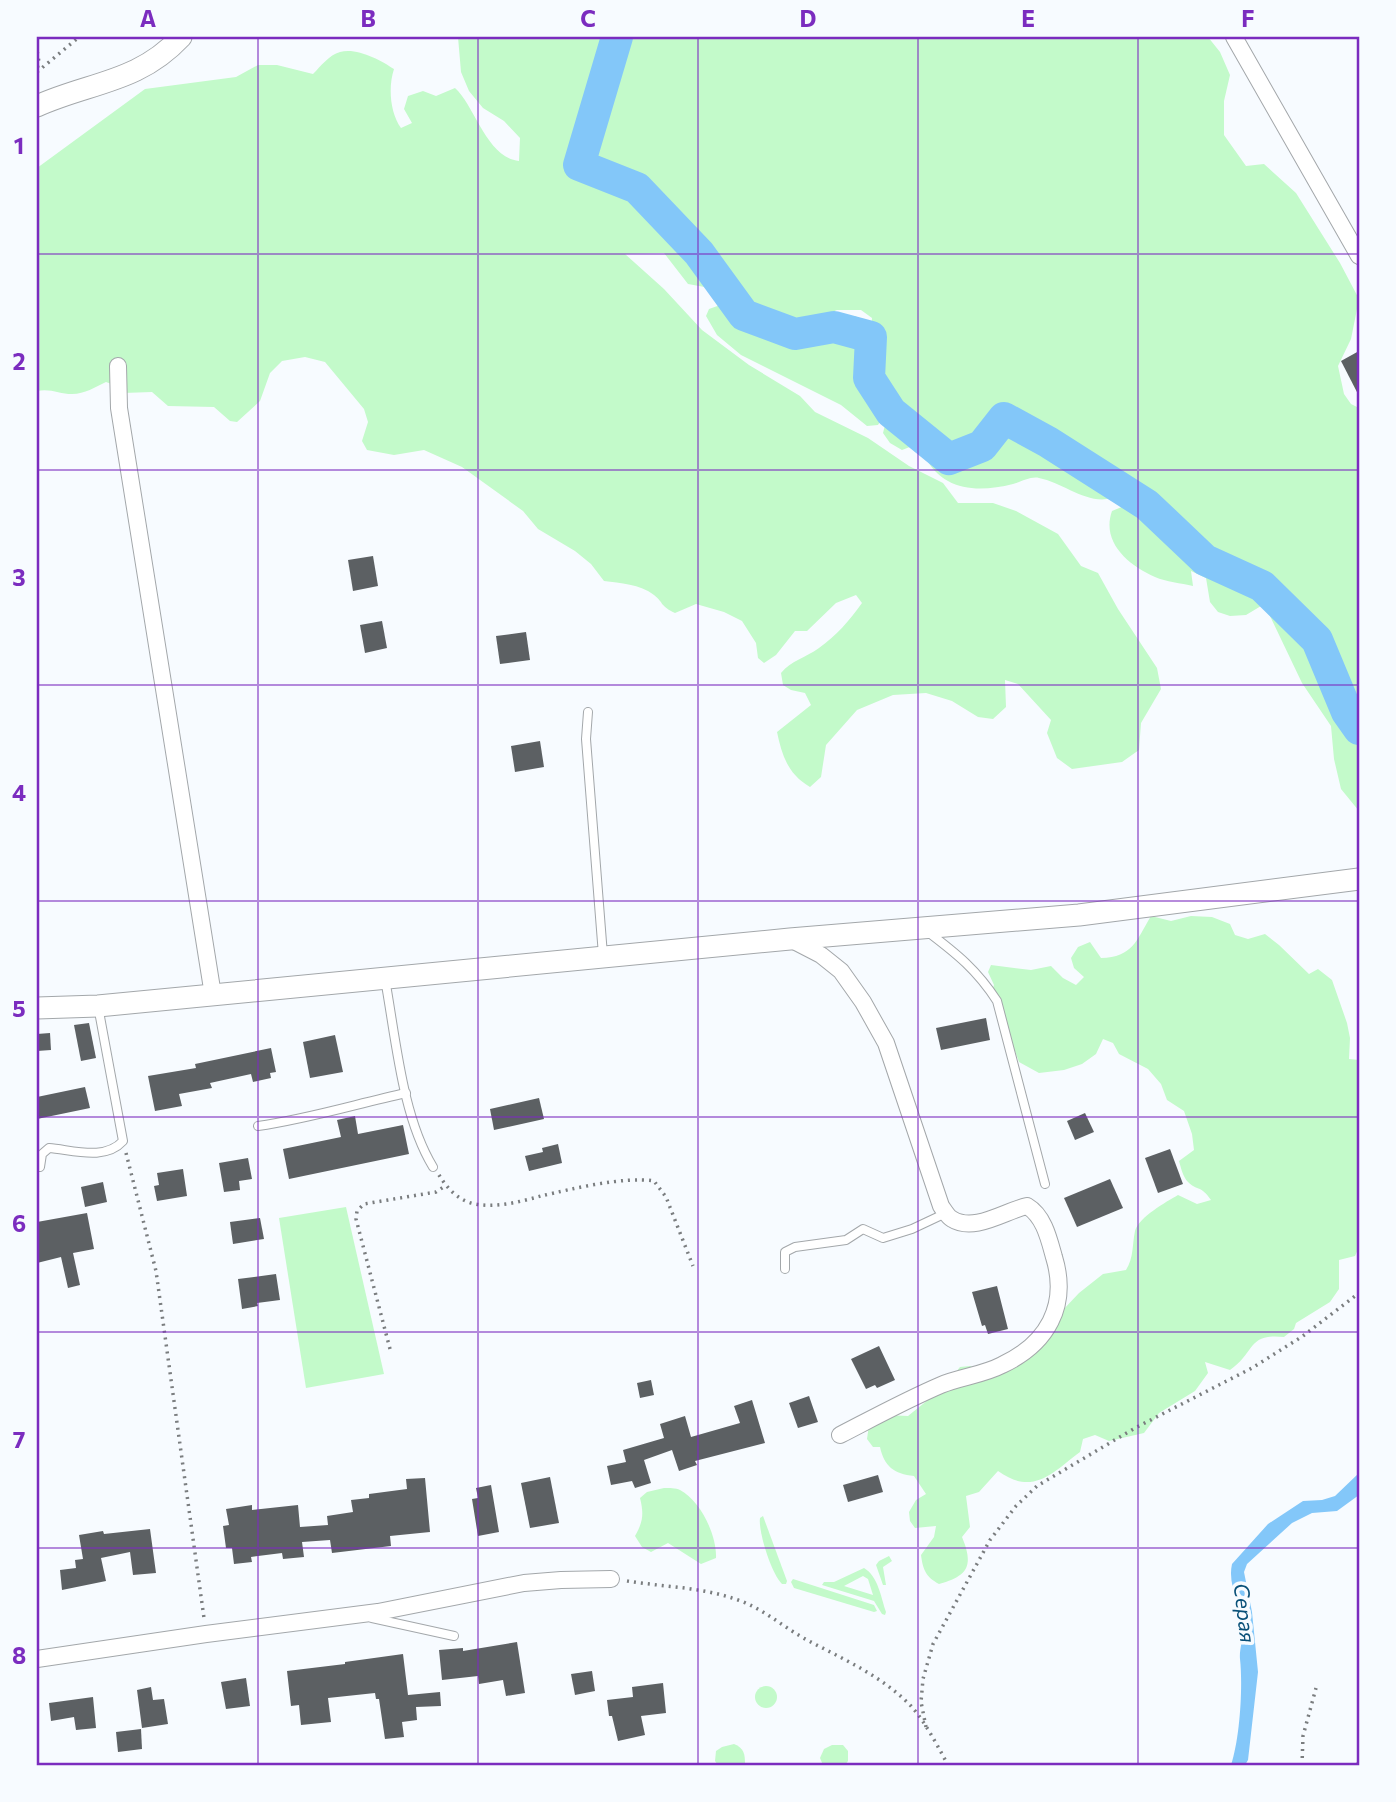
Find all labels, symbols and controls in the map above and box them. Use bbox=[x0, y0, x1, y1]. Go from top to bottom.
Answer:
text: A bbox=[140, 4, 157, 32]
text: B bbox=[360, 4, 376, 32]
text: C bbox=[580, 4, 596, 32]
text: D bbox=[800, 4, 817, 32]
text: E bbox=[1021, 4, 1035, 32]
text: F bbox=[1241, 4, 1255, 32]
text: 1 bbox=[14, 131, 24, 159]
text: 2 bbox=[12, 347, 26, 375]
text: 3 bbox=[12, 563, 26, 591]
text: 4 bbox=[12, 778, 26, 806]
text: 5 bbox=[12, 994, 26, 1022]
text: 6 bbox=[12, 1209, 26, 1237]
text: 7 bbox=[13, 1425, 25, 1453]
water label: Серая bbox=[1229, 1582, 1262, 1644]
text: 8 bbox=[12, 1641, 26, 1669]

